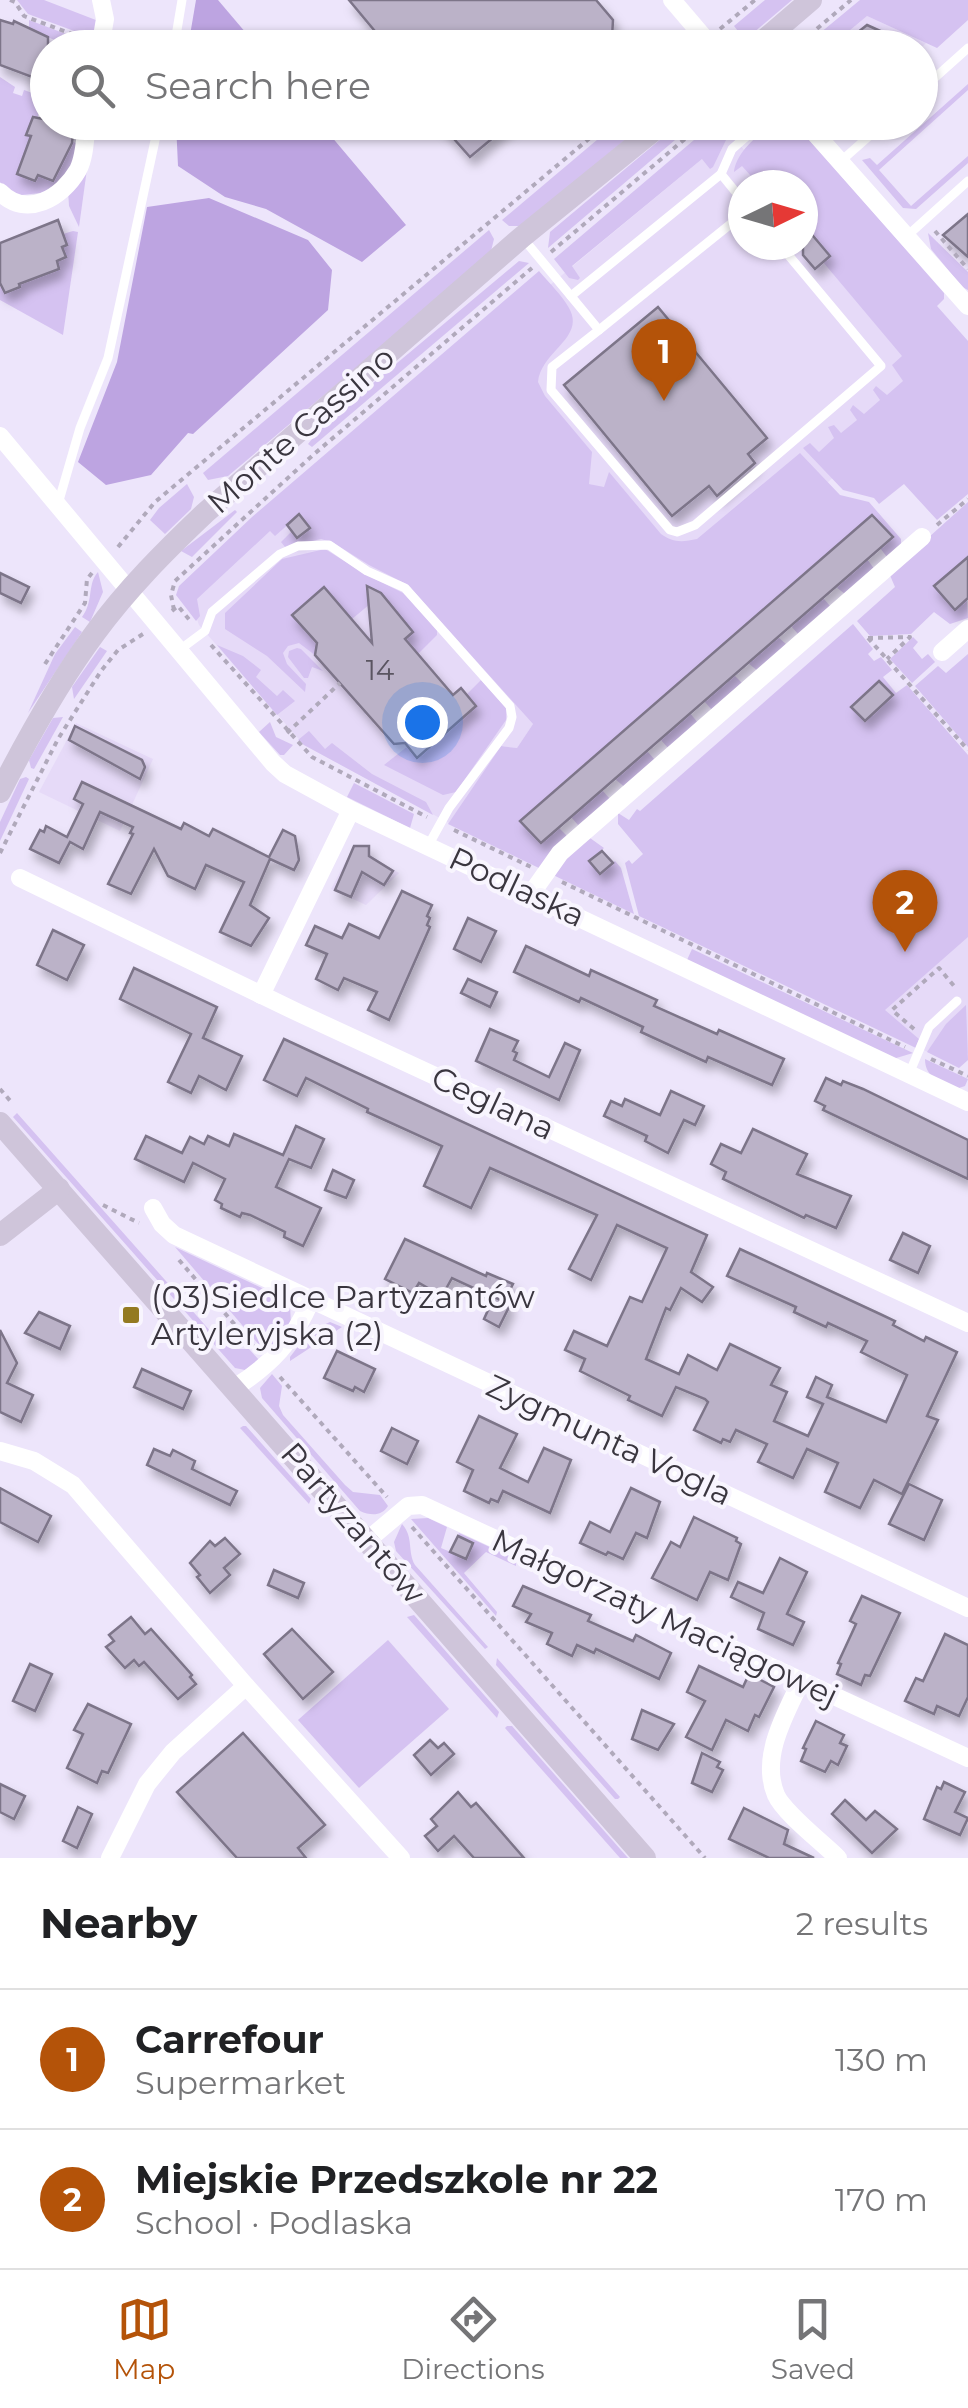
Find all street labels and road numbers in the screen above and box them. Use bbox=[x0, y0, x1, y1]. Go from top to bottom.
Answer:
street label: Monte Cassino bbox=[199, 338, 402, 521]
street label: Podlaska bbox=[443, 838, 591, 935]
street label: Ceglana bbox=[426, 1057, 561, 1148]
street label: Zygmunta Vogla bbox=[480, 1366, 738, 1514]
street label: Partyzantów bbox=[273, 1434, 434, 1611]
street label: Małgorzaty Maciągowej bbox=[486, 1520, 845, 1715]

